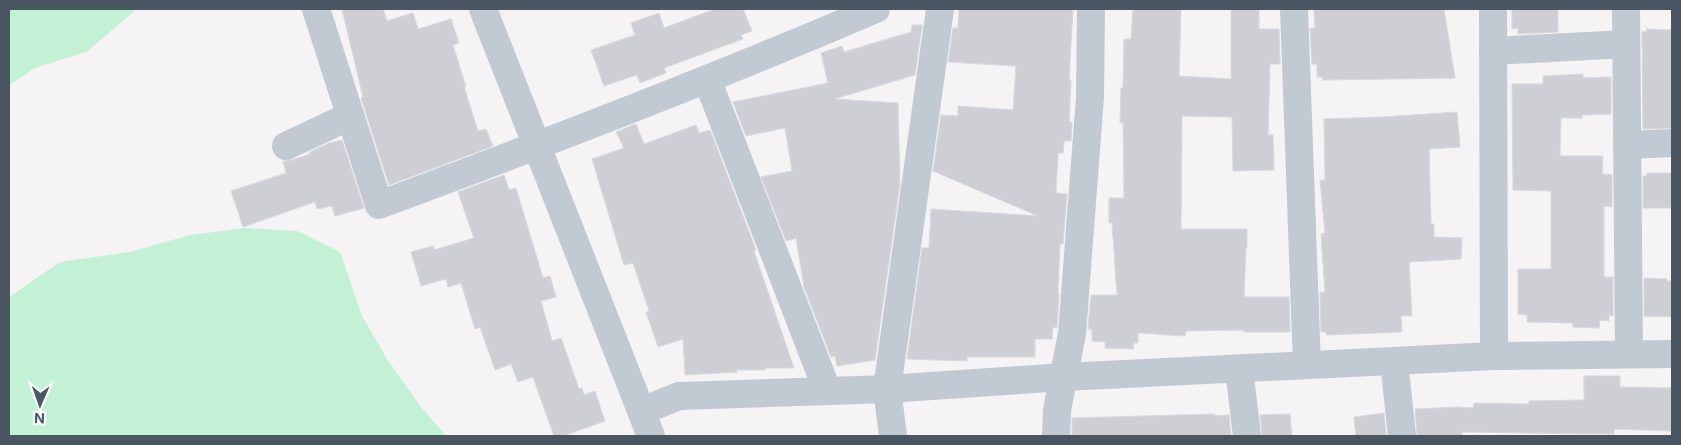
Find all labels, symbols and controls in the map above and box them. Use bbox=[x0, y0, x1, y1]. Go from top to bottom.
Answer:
north arrow bbox=[15, 380, 65, 430]
text: N bbox=[34, 410, 45, 427]

